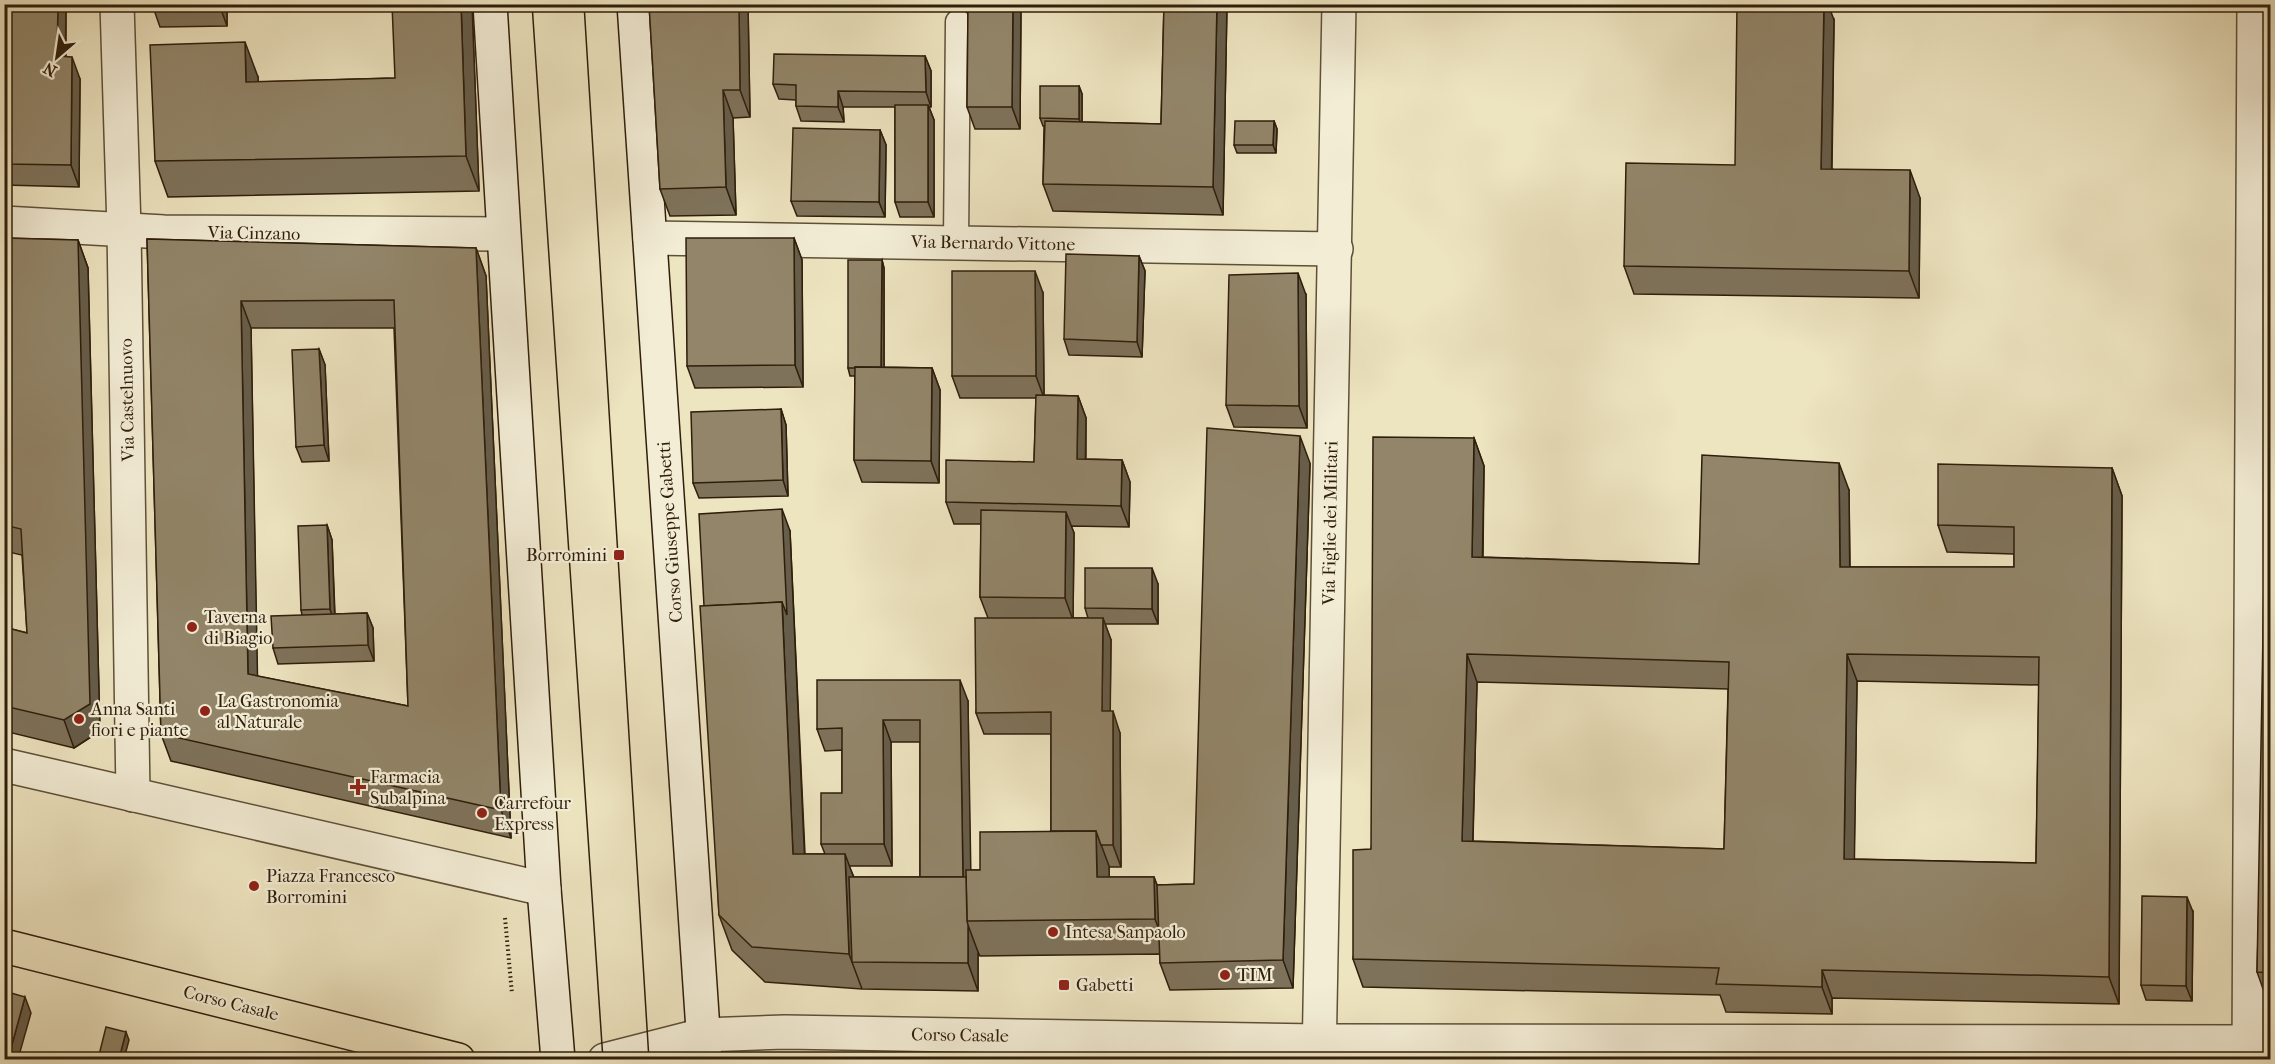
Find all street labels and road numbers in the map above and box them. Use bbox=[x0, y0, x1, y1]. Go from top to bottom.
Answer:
street label: Via Cinzano bbox=[206, 222, 301, 245]
street label: Via Bernardo Vittone bbox=[910, 232, 1075, 255]
street label: Via Castelnuovo bbox=[116, 338, 139, 463]
street label: Corso Giuseppe Gabetti bbox=[654, 440, 687, 623]
street label: Via Figlie dei Militari bbox=[1319, 440, 1342, 606]
street label: Corso Casale bbox=[181, 981, 281, 1025]
street label: Corso Casale bbox=[911, 1024, 1009, 1047]

